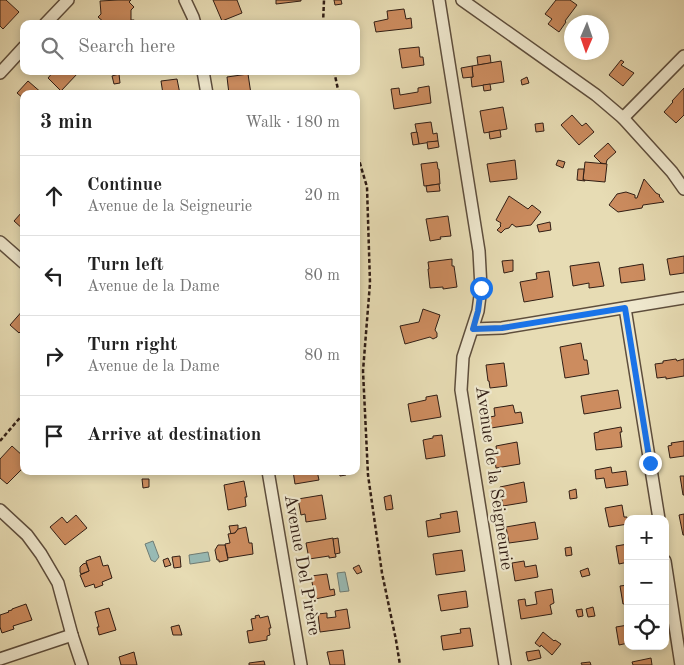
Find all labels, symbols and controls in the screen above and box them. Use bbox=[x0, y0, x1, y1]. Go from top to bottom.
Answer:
north arrow bbox=[564, 15, 609, 60]
search box bbox=[20, 20, 360, 75]
icon: search bbox=[38, 34, 66, 62]
text: Search here bbox=[78, 38, 175, 57]
text: 3 min bbox=[40, 112, 93, 133]
text: Walk · 180 m bbox=[245, 115, 340, 131]
text: Continue bbox=[87, 176, 162, 195]
icon: ahead bbox=[40, 182, 68, 210]
text: 20 m bbox=[304, 188, 340, 204]
text: Avenue de la Seigneurie bbox=[87, 199, 252, 215]
text: Turn left bbox=[87, 256, 164, 275]
icon: left bbox=[40, 262, 68, 290]
text: 80 m bbox=[304, 268, 340, 284]
route start bbox=[470, 277, 493, 300]
text: Avenue de la Dame bbox=[87, 279, 220, 295]
text: Turn right bbox=[87, 336, 177, 355]
icon: right bbox=[40, 342, 68, 370]
text: 80 m bbox=[304, 348, 340, 364]
text: Avenue de la Dame bbox=[87, 359, 220, 375]
street label: Avenue de la Seigneurie bbox=[472, 385, 516, 571]
icon: arrive bbox=[40, 422, 68, 450]
text: Arrive at destination bbox=[87, 426, 261, 445]
route end bbox=[639, 452, 662, 475]
street label: Avenue Del Pirère bbox=[281, 493, 323, 637]
map controls bbox=[624, 515, 669, 650]
button: + bbox=[624, 515, 669, 560]
button: − bbox=[624, 560, 669, 605]
button: locate bbox=[624, 605, 669, 650]

